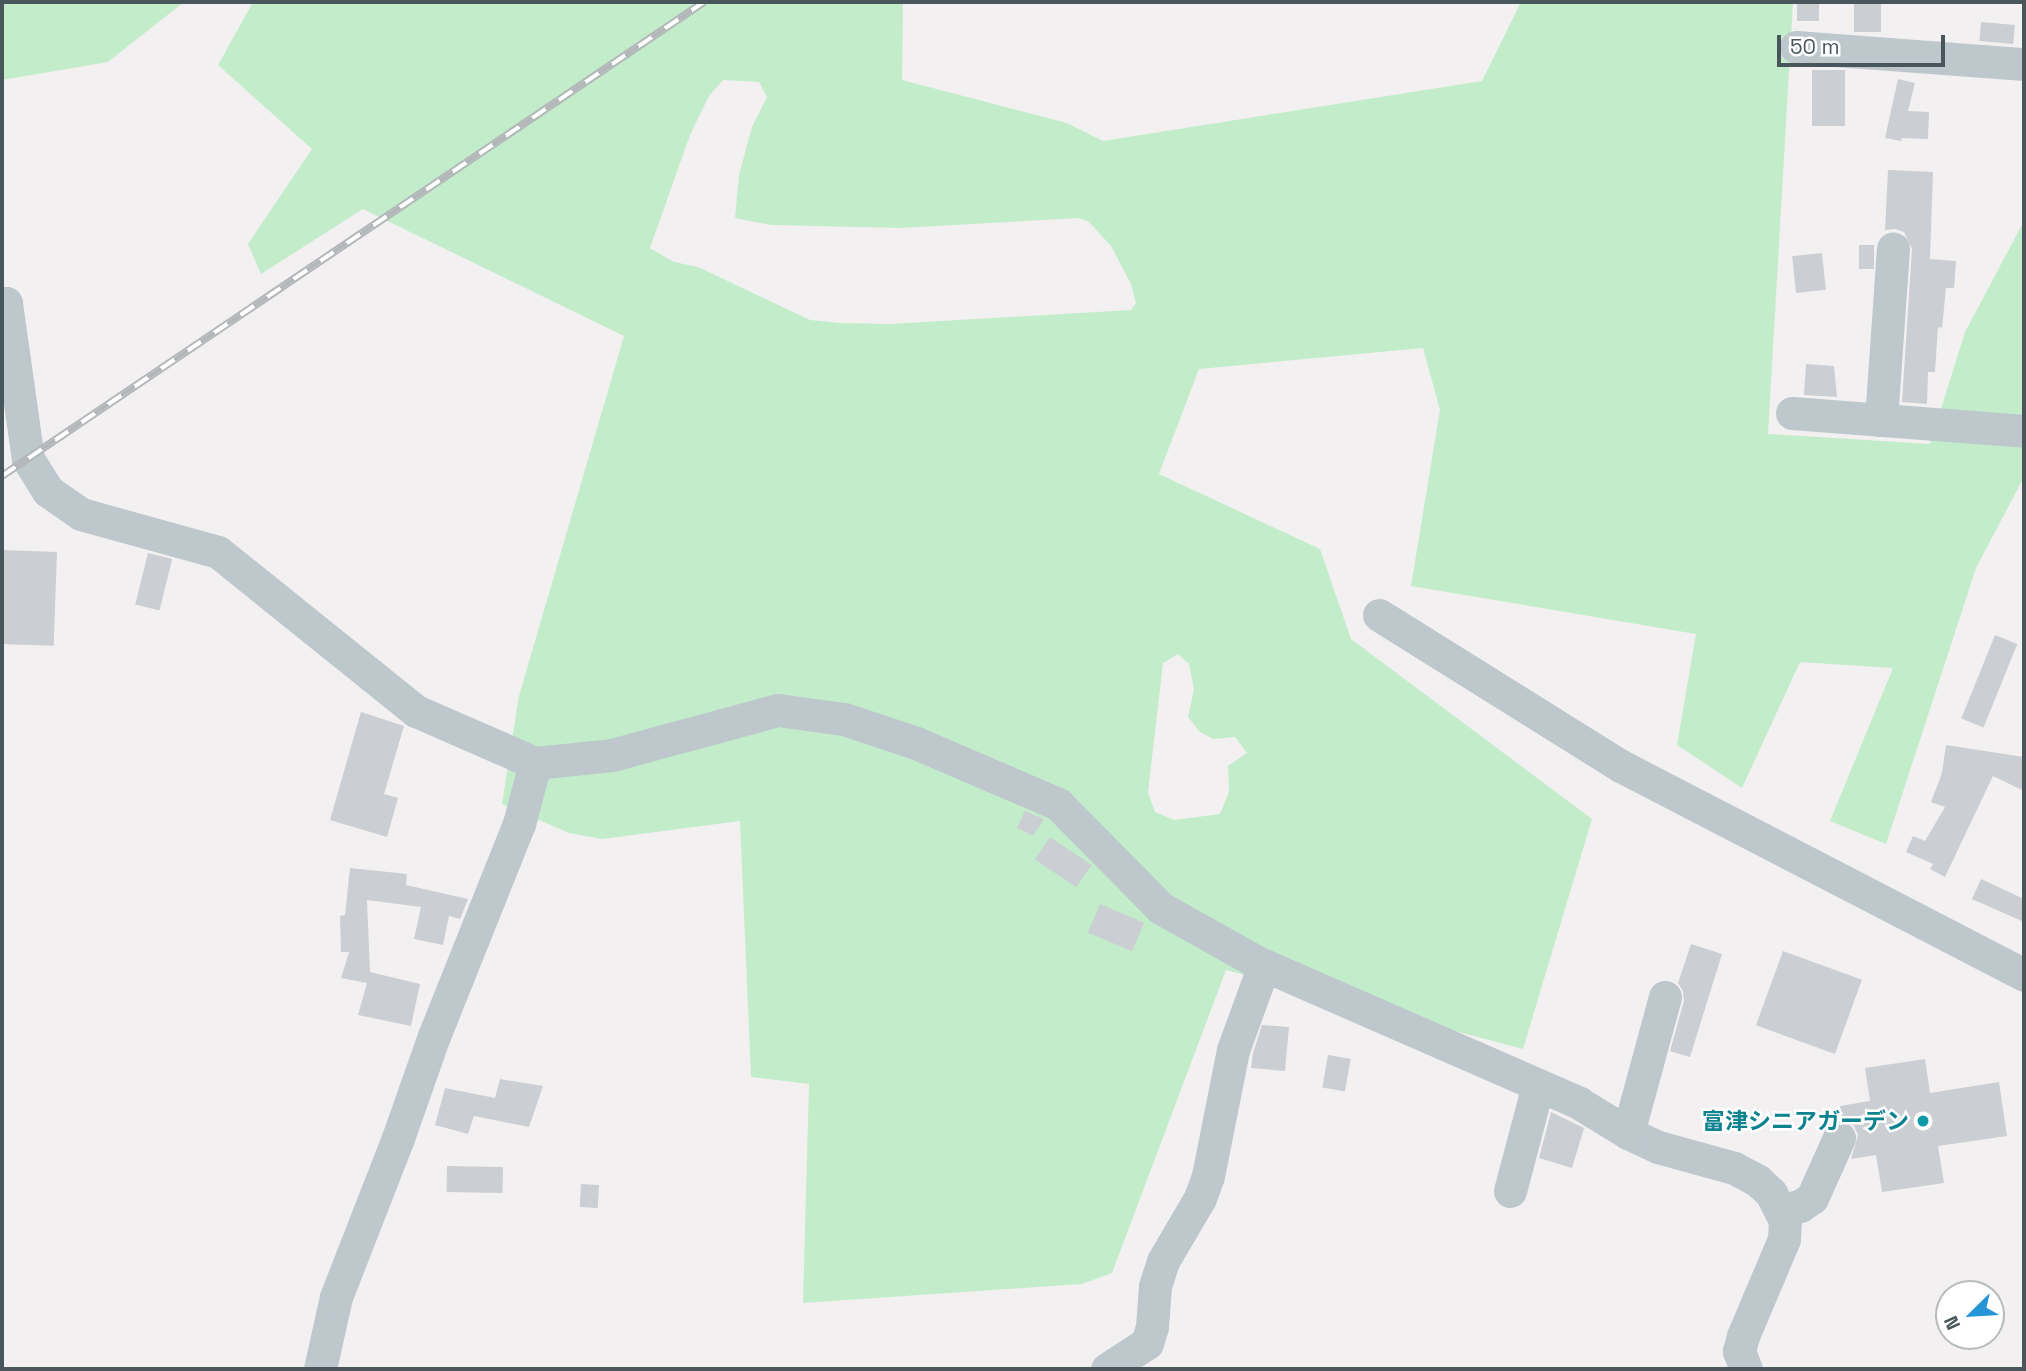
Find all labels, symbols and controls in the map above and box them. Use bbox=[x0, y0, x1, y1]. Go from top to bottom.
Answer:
scale bar bbox=[1781, 21, 1949, 65]
text: 50 m bbox=[1790, 33, 1840, 60]
place label: 富津シニアガーデン bbox=[1702, 1107, 1909, 1135]
marker: 富津シニアガーデン bbox=[1915, 1113, 1931, 1129]
north arrow bbox=[1935, 1280, 2005, 1350]
text: N bbox=[1938, 1312, 1966, 1334]

